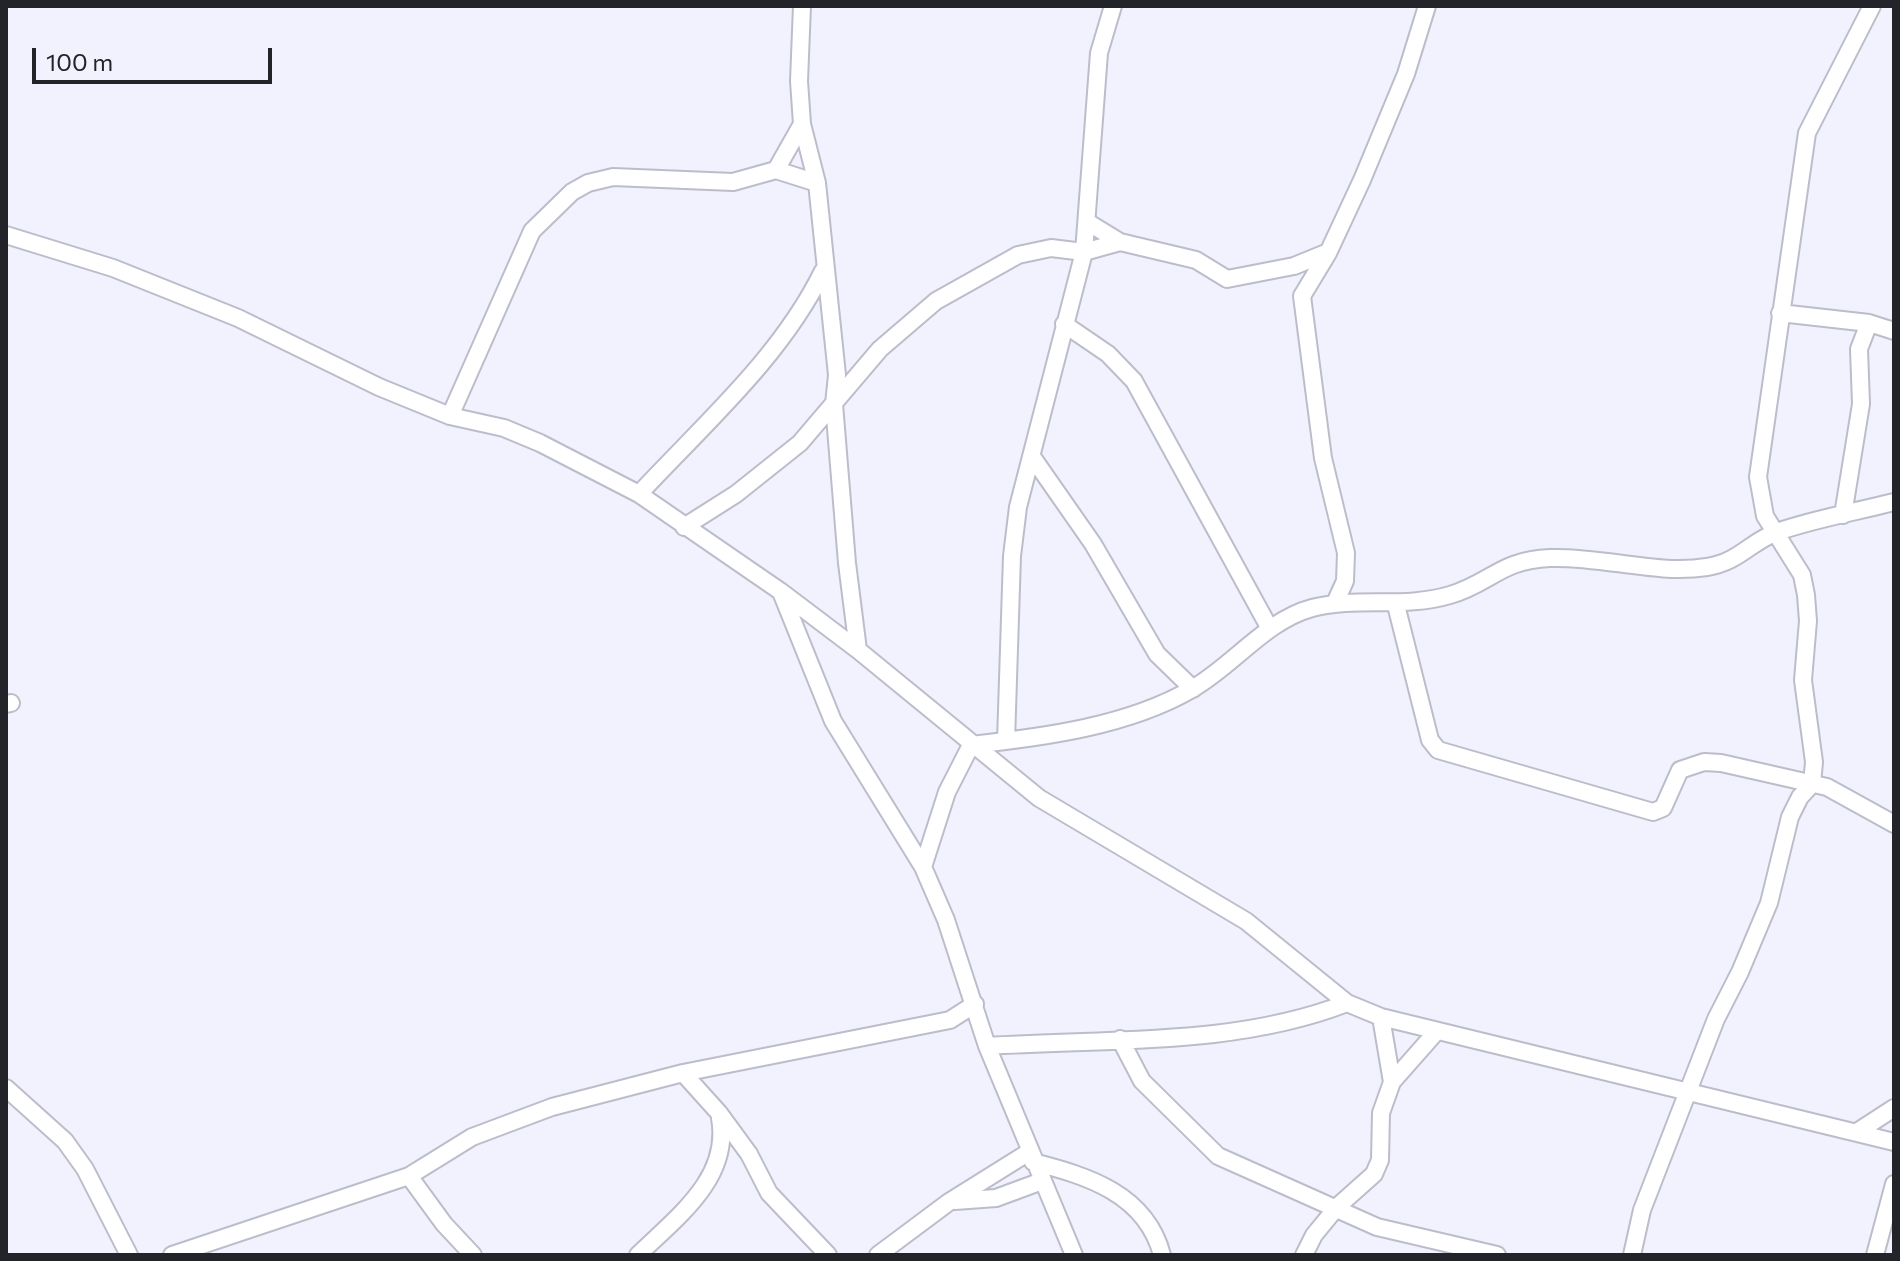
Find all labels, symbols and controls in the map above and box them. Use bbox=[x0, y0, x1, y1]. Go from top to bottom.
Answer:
scale bar bbox=[36, 32, 276, 82]
text: 100 m bbox=[46, 47, 113, 76]

